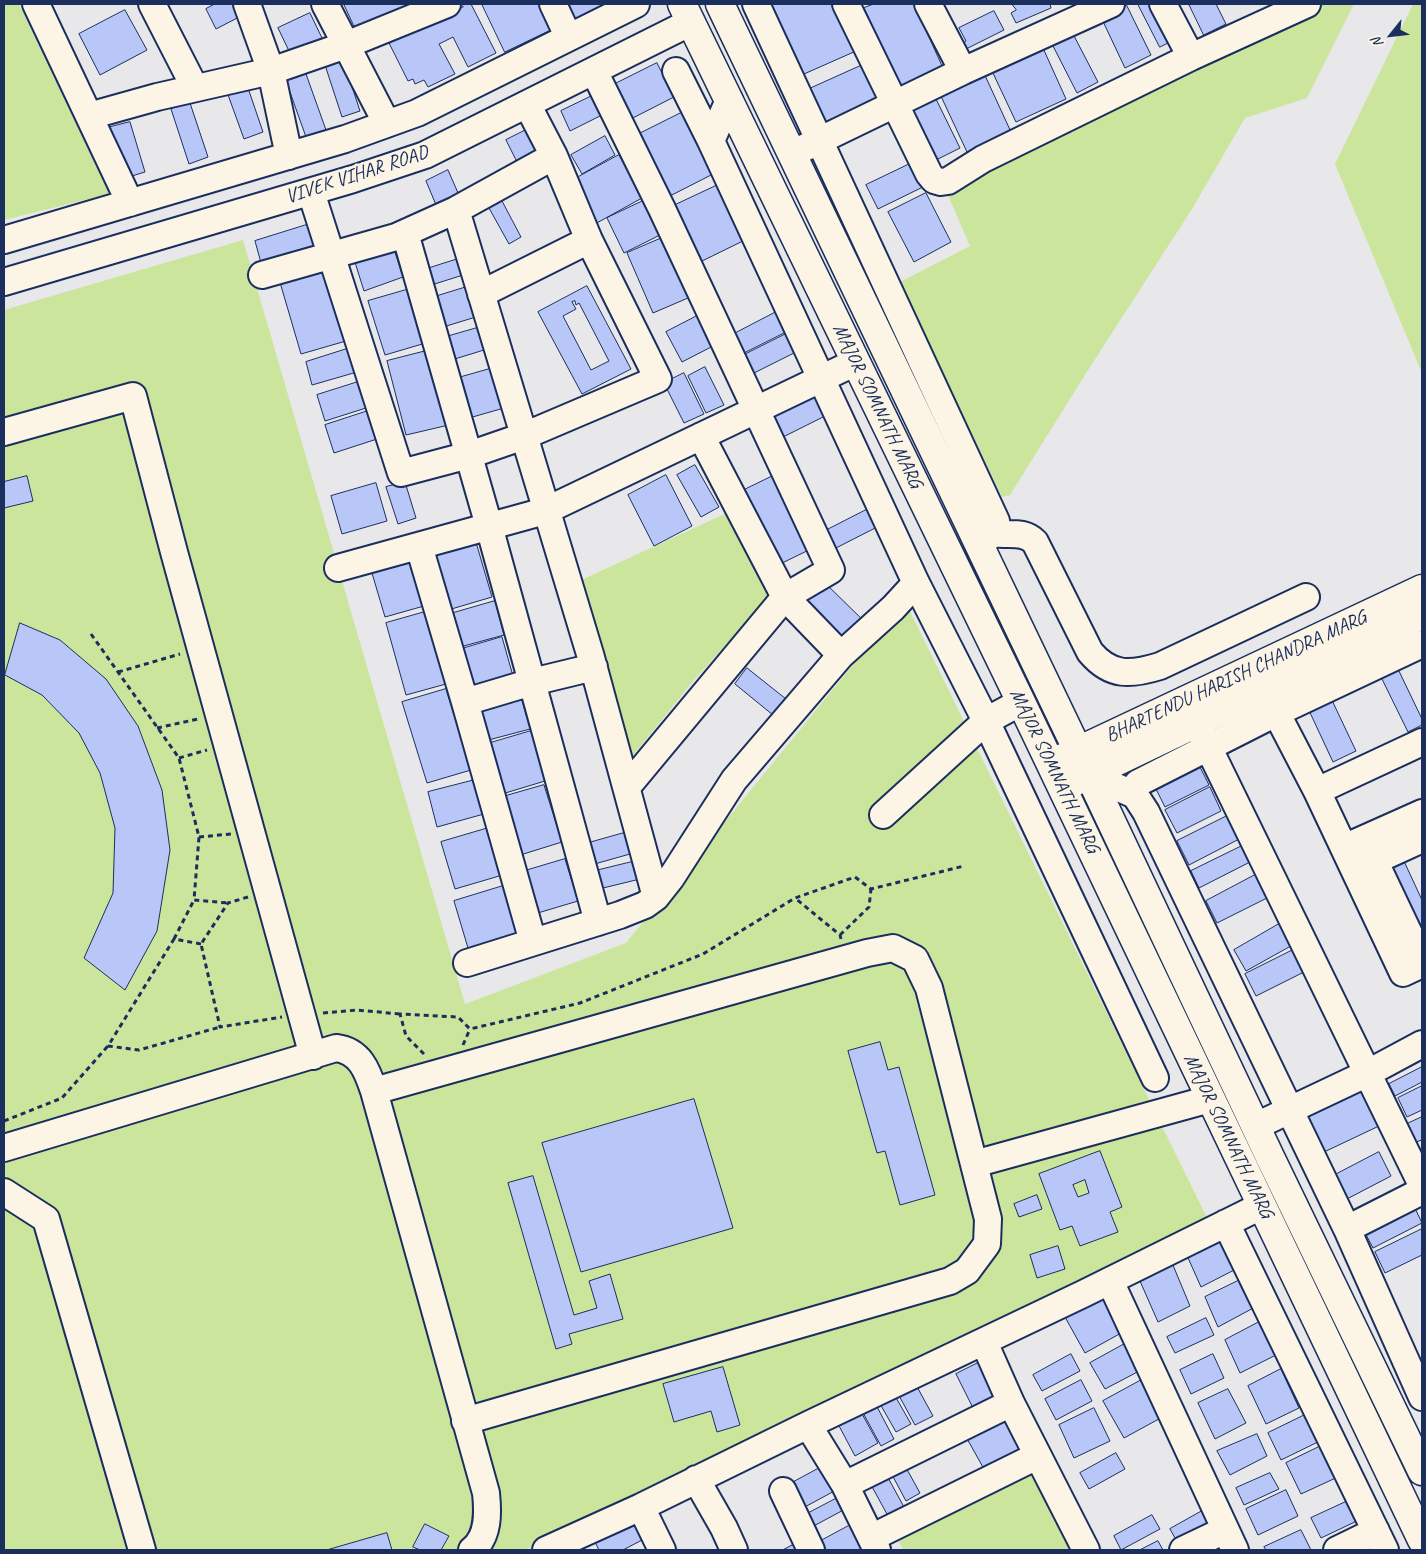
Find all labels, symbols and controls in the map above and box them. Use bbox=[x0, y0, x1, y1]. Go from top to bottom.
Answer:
north arrow bbox=[1366, 10, 1416, 60]
text: N bbox=[1368, 35, 1387, 50]
street label: VIVEK VIHAR ROAD bbox=[283, 141, 431, 209]
street label: MAJOR SOMNATH MARG bbox=[827, 320, 927, 492]
street label: BHARTENDU HARISH CHANDRA MARG bbox=[1102, 606, 1370, 748]
street label: MAJOR SOMNATH MARG bbox=[1004, 685, 1104, 857]
street label: MAJOR SOMNATH MARG bbox=[1178, 1050, 1278, 1222]

